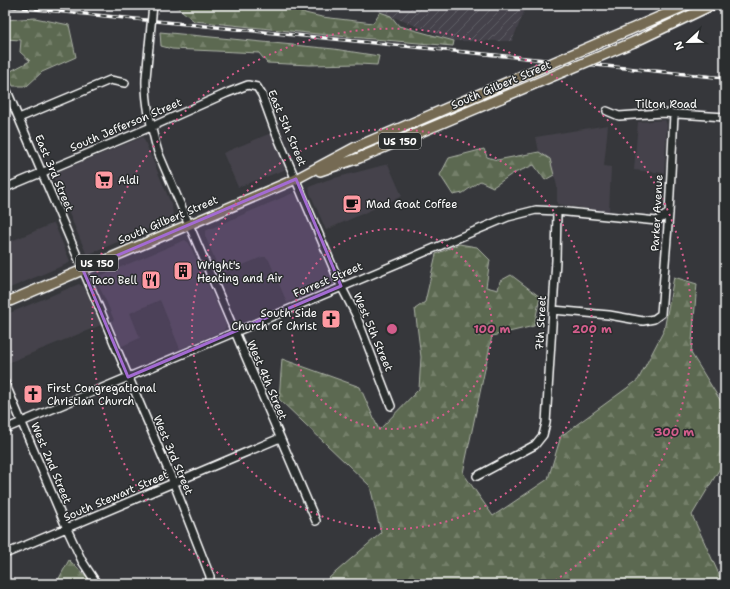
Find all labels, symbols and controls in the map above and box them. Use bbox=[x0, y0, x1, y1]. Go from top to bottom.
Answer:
north arrow bbox=[668, 22, 708, 62]
text: N bbox=[670, 38, 688, 52]
street label: South Gilbert Street bbox=[449, 57, 553, 113]
street label: East 5th Street bbox=[264, 88, 310, 169]
street label: South Jefferson Street bbox=[68, 95, 184, 155]
street label: Tilton Road bbox=[635, 97, 697, 112]
street label: East 3rd Street bbox=[31, 132, 77, 214]
road number: US 150 bbox=[379, 133, 421, 149]
supermarket icon: Aldi bbox=[93, 169, 115, 191]
place label: Aldi bbox=[118, 173, 139, 188]
street label: Parker Avenue bbox=[647, 174, 667, 252]
street label: South Gilbert Street bbox=[116, 192, 220, 248]
cafe icon: Mad Goat Coffee bbox=[341, 193, 363, 215]
place label: Mad Goat Coffee bbox=[366, 197, 457, 212]
road number: US 150 bbox=[76, 255, 118, 271]
place label: Wright's Heating and Air bbox=[197, 258, 283, 286]
street label: Forrest Street bbox=[291, 259, 365, 301]
building icon: Wright's Heating and Air bbox=[172, 260, 194, 282]
restaurant icon: Taco Bell bbox=[140, 269, 162, 291]
place label: Taco Bell bbox=[90, 273, 138, 288]
street label: West 5th Street bbox=[350, 290, 396, 374]
street label: 7th Street bbox=[532, 295, 550, 351]
place label: South Side Church of Christ bbox=[231, 306, 317, 334]
church icon: South Side Church of Christ bbox=[320, 308, 342, 330]
text: 100 m bbox=[474, 321, 511, 337]
text: 200 m bbox=[572, 321, 612, 337]
centre of rings bbox=[385, 322, 399, 336]
street label: West 4th Street bbox=[243, 338, 291, 422]
place label: First Congregational Christian Church bbox=[47, 381, 157, 409]
church icon: First Congregational Christian Church bbox=[22, 383, 44, 405]
street label: West 3rd Street bbox=[149, 413, 197, 497]
street label: West 2nd Street bbox=[27, 420, 75, 506]
text: 300 m bbox=[654, 424, 694, 440]
street label: South Stewart Street bbox=[61, 467, 171, 525]

